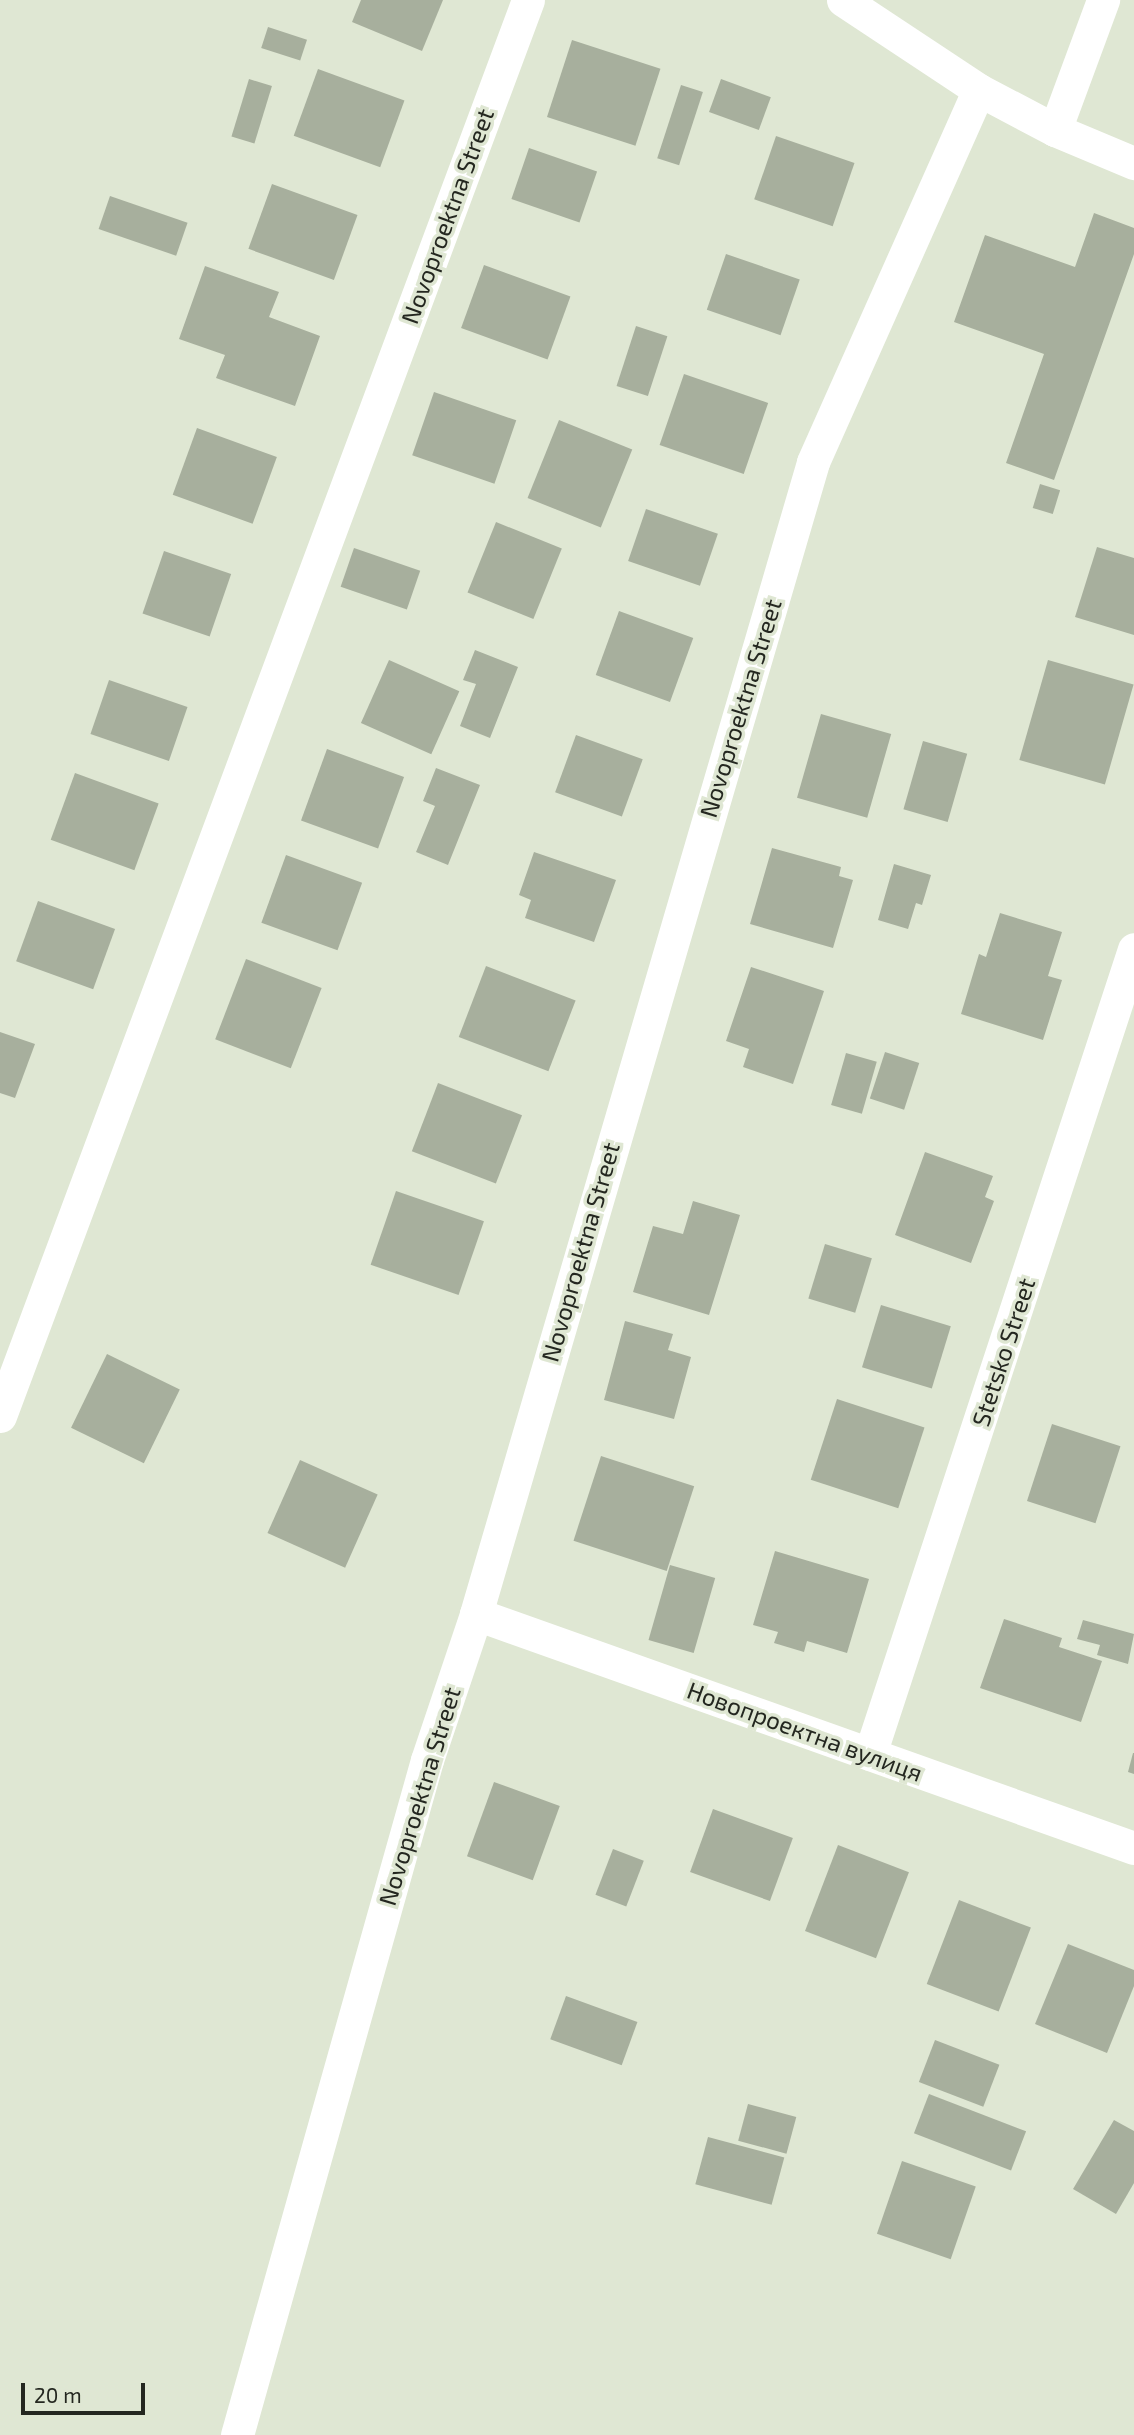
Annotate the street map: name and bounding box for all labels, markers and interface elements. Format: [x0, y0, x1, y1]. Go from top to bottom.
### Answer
street label: Novoproektna Street [395, 104, 499, 328]
street label: Novoproektna Street [693, 595, 787, 821]
street label: Novoproektna Street [535, 1139, 625, 1365]
street label: Stetsko Street [965, 1274, 1041, 1430]
street label: Новопроектна вулиця [683, 1675, 927, 1787]
street label: Novoproektna Street [372, 1683, 466, 1909]
scale bar [24, 2368, 149, 2412]
text: 20 m [34, 2382, 82, 2407]

